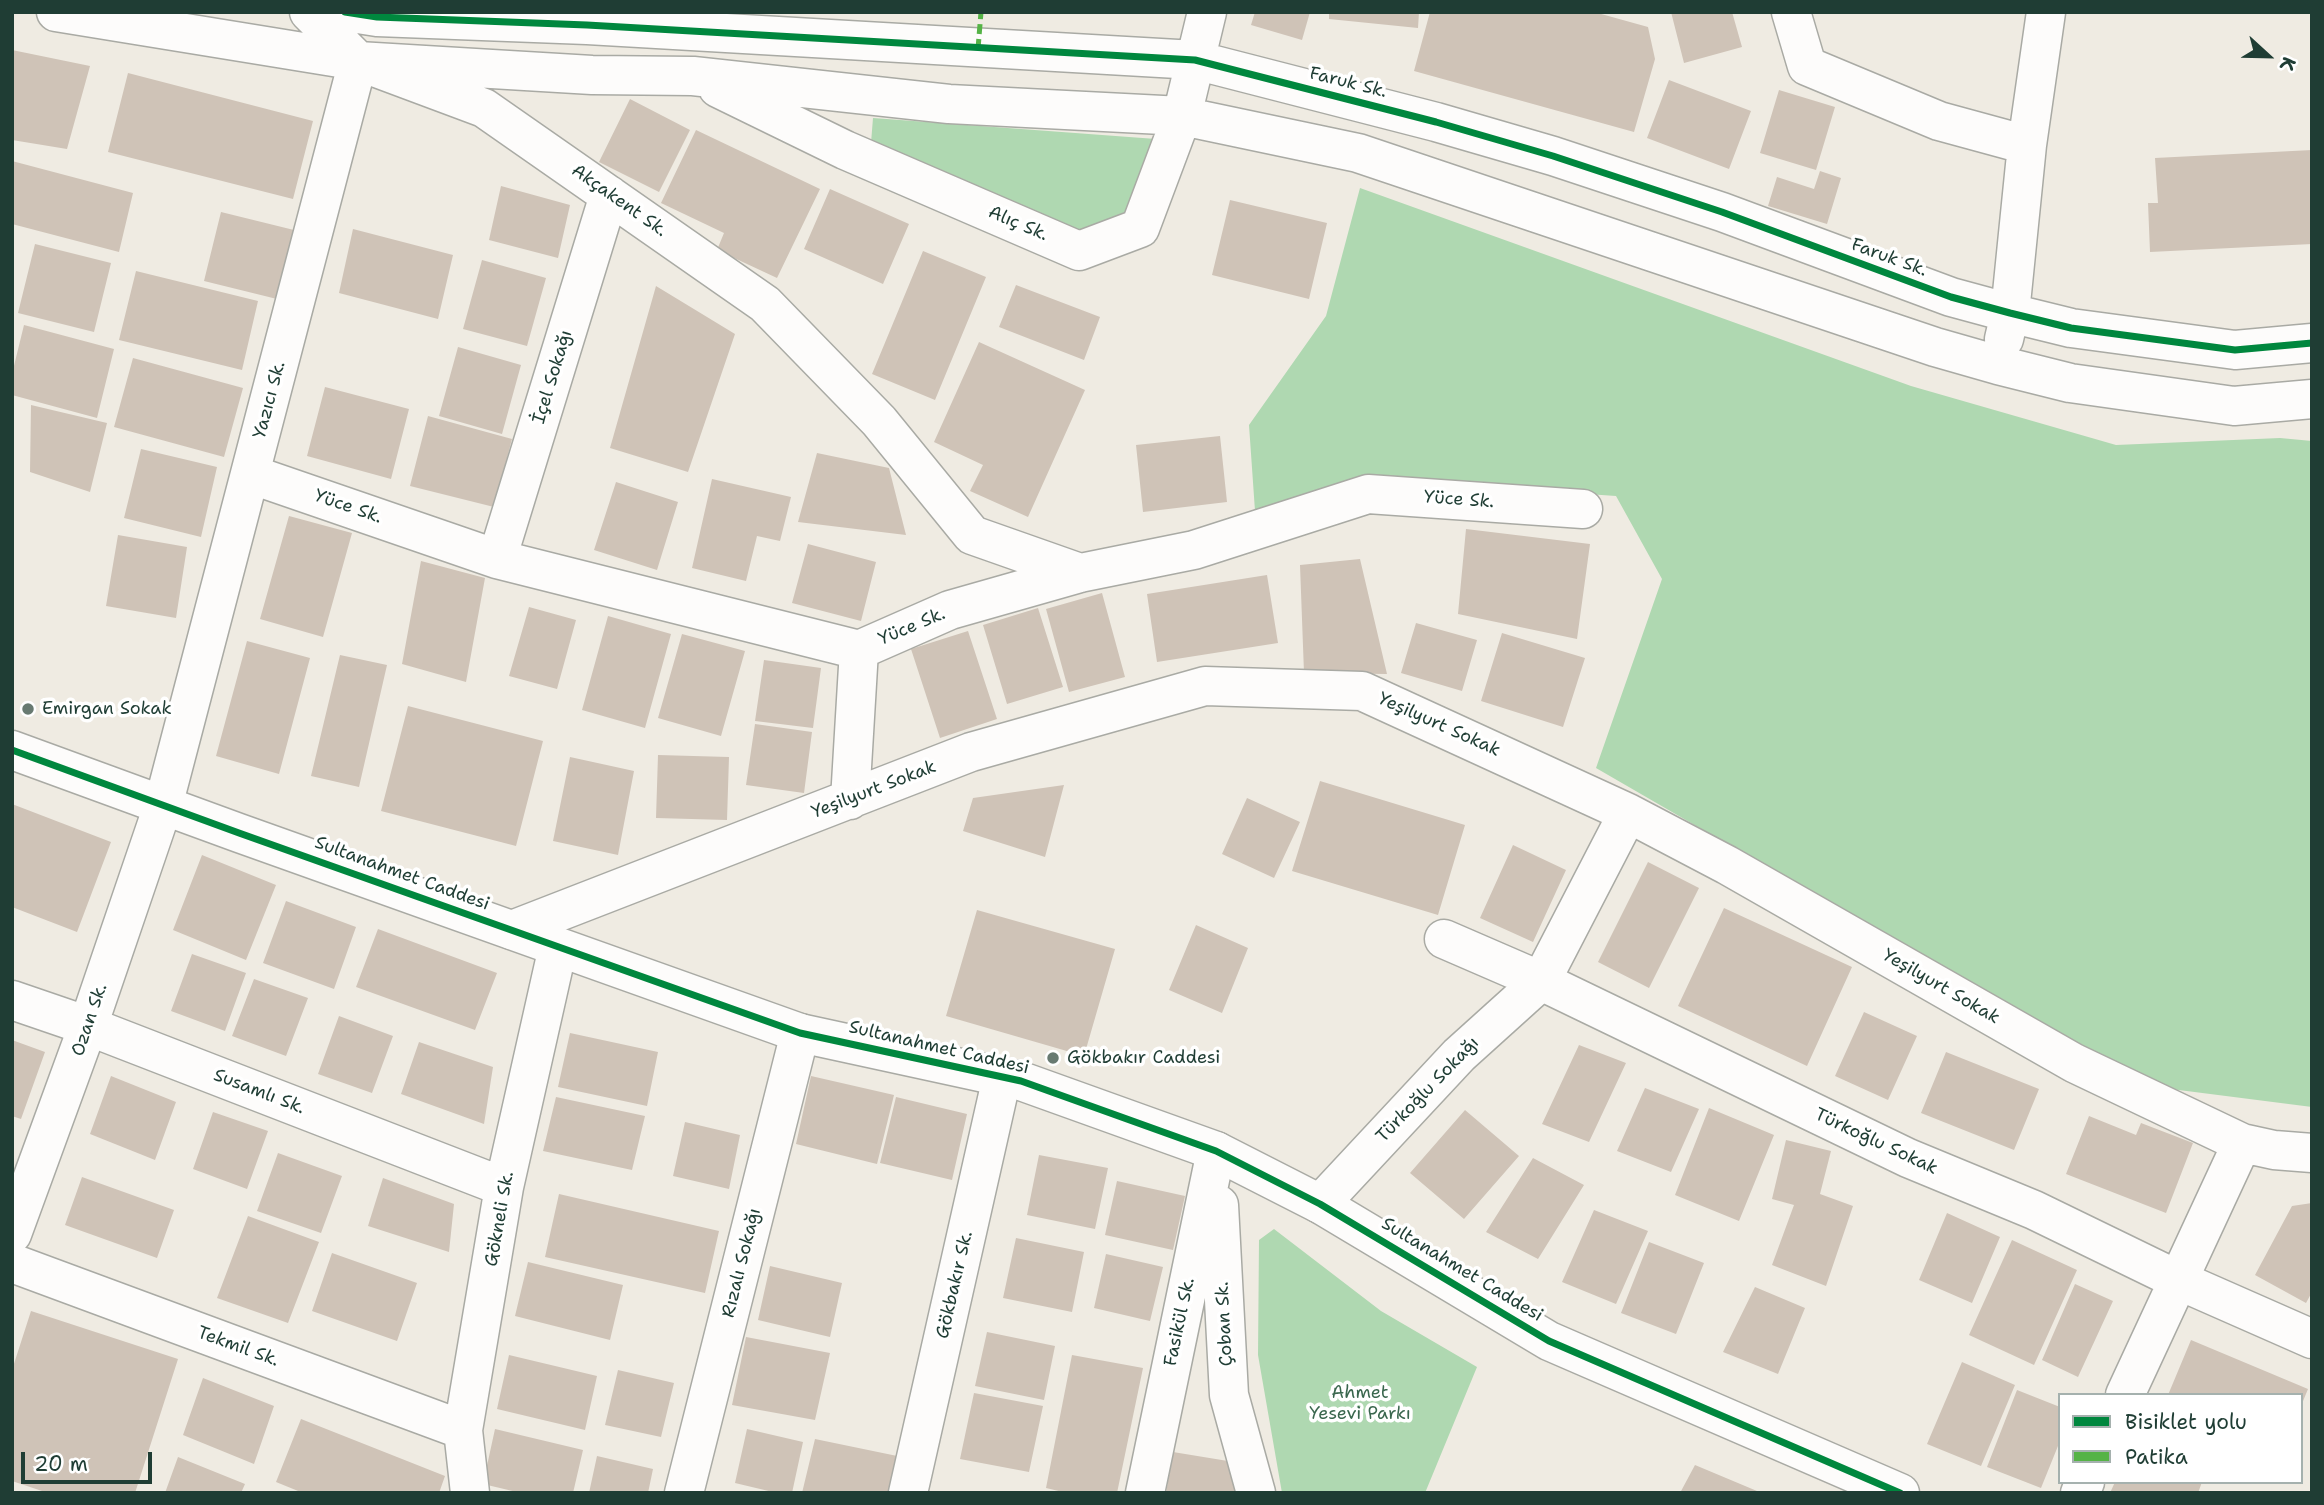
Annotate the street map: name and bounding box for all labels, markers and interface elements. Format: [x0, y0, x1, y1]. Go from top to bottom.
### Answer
north arrow [2233, 21, 2303, 91]
text: K [2274, 53, 2302, 75]
street label: Faruk Sk. [1307, 63, 1389, 103]
street label: Akçakent Sk. [567, 160, 671, 242]
street label: Alıç Sk. [985, 202, 1051, 246]
street label: Faruk Sk. [1848, 234, 1930, 282]
street label: İçel Sokağı [529, 328, 577, 426]
street label: Yazıcı Sk. [249, 359, 291, 441]
street label: Yüce Sk. [311, 485, 385, 529]
street label: Yüce Sk. [1423, 487, 1495, 513]
street label: Yüce Sk. [875, 603, 949, 651]
street label: Yeşilyurt Sokak [1374, 688, 1504, 762]
place label: Emirgan Sokak [42, 698, 172, 720]
marker: Emirgan Sokak [20, 701, 36, 717]
street label: Yeşilyurt Sokak [809, 756, 939, 824]
street label: Sultanahmet Caddesi [312, 832, 492, 916]
street label: Yeşilyurt Sokak [1879, 945, 2003, 1029]
street label: Ozan Sk. [67, 981, 113, 1059]
street label: Sultanahmet Caddesi [847, 1017, 1031, 1079]
street label: Türkoğlu Sokağı [1372, 1033, 1484, 1147]
place label: Gökbakır Caddesi [1067, 1047, 1220, 1069]
marker: Gökbakır Caddesi [1045, 1050, 1061, 1066]
street label: Susamlı Sk. [210, 1065, 308, 1119]
street label: Türkoğlu Sokak [1811, 1104, 1941, 1180]
street label: Gökneli Sk. [481, 1170, 519, 1268]
street label: Rızalı Sokağı [718, 1206, 766, 1320]
street label: Sultanahmet Caddesi [1377, 1213, 1547, 1327]
street label: Gökbakır Sk. [932, 1229, 978, 1341]
street label: Fasikül Sk. [1160, 1276, 1200, 1368]
street label: Çoban Sk. [1212, 1281, 1238, 1367]
street label: Tekmil Sk. [194, 1322, 282, 1372]
park label: Ahmet Yesevi Parkı [1309, 1382, 1411, 1424]
legend [2058, 1393, 2303, 1484]
text: Bisiklet yolu [2125, 1408, 2247, 1436]
scale bar [24, 1438, 156, 1482]
text: Patika [2125, 1443, 2188, 1471]
text: 20 m [34, 1450, 88, 1478]

